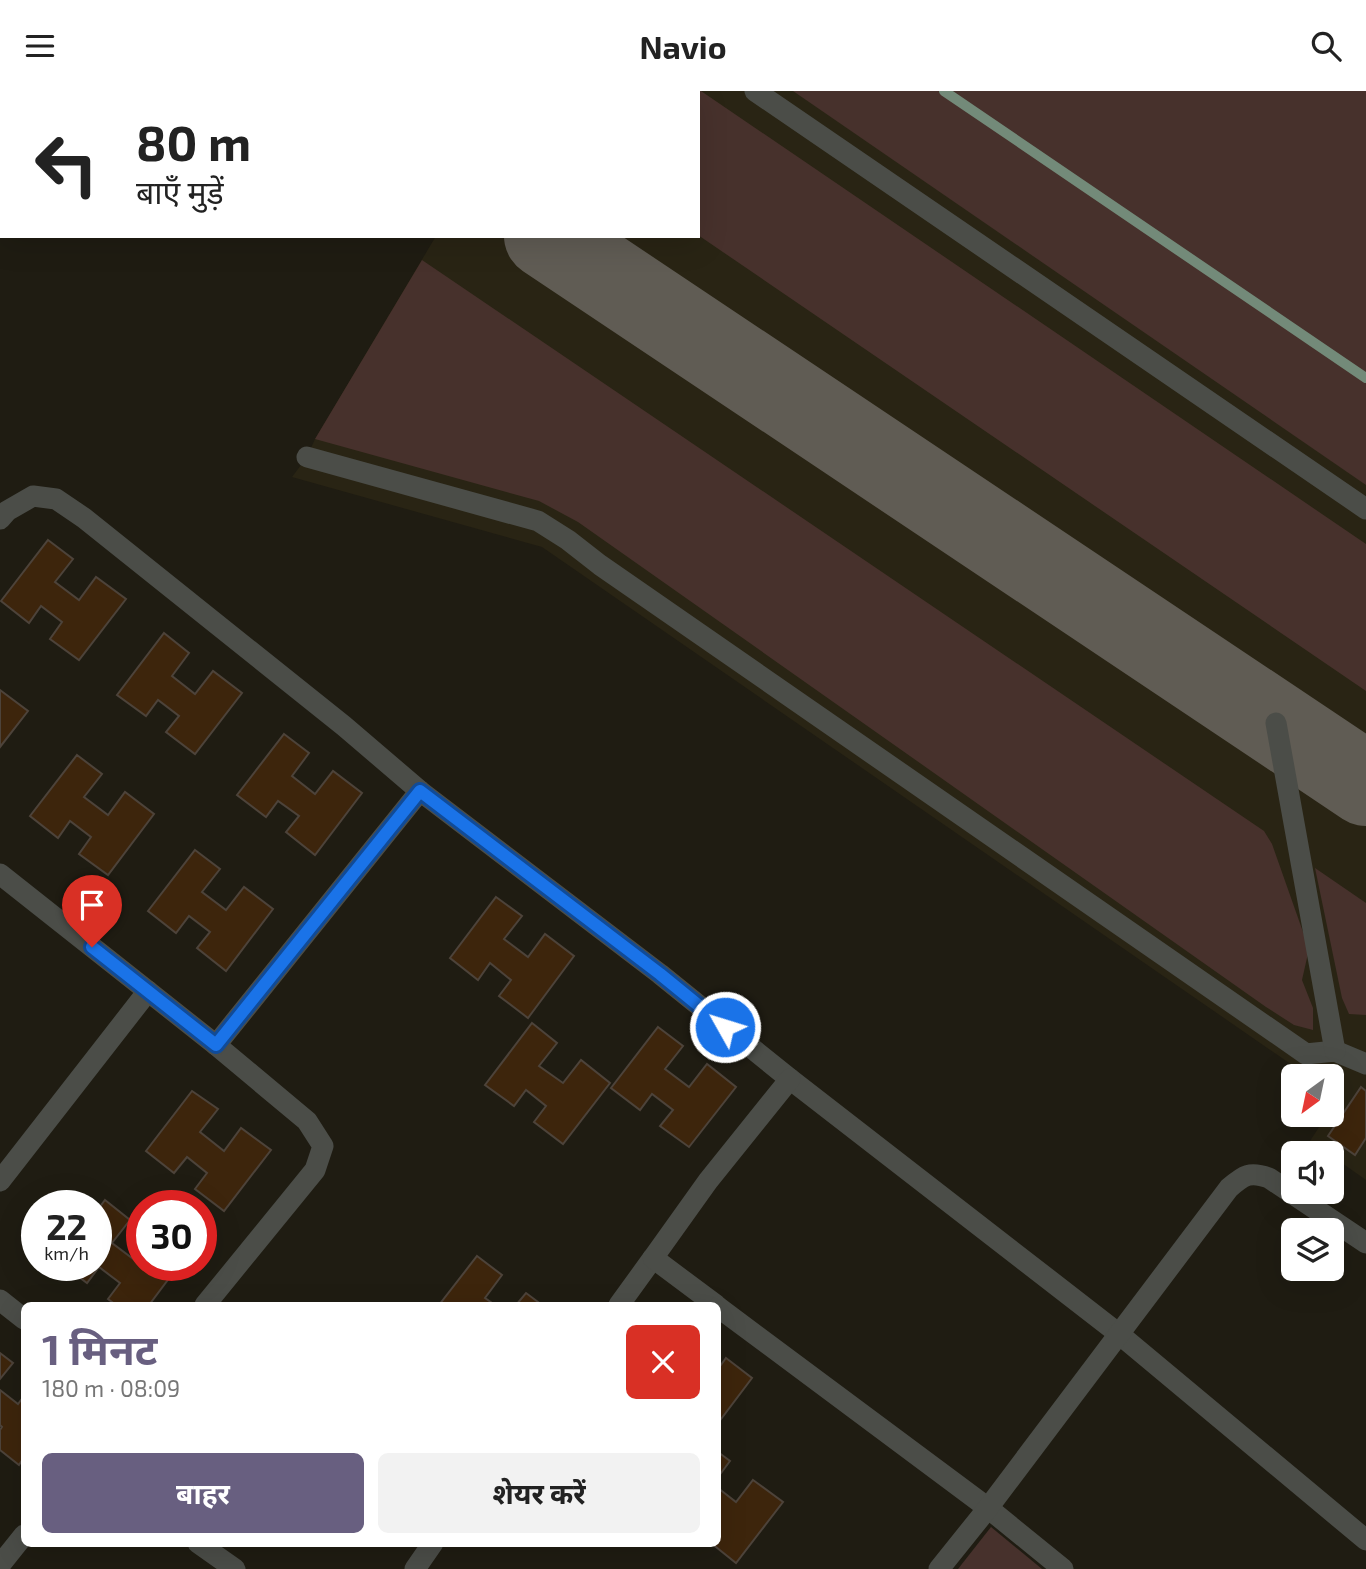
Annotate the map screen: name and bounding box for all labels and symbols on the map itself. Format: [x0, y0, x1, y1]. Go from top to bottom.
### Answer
pin [62, 875, 122, 947]
position arrow [688, 990, 762, 1064]
north arrow [1281, 1064, 1344, 1127]
speed limit sign: 30 [126, 1190, 217, 1281]

